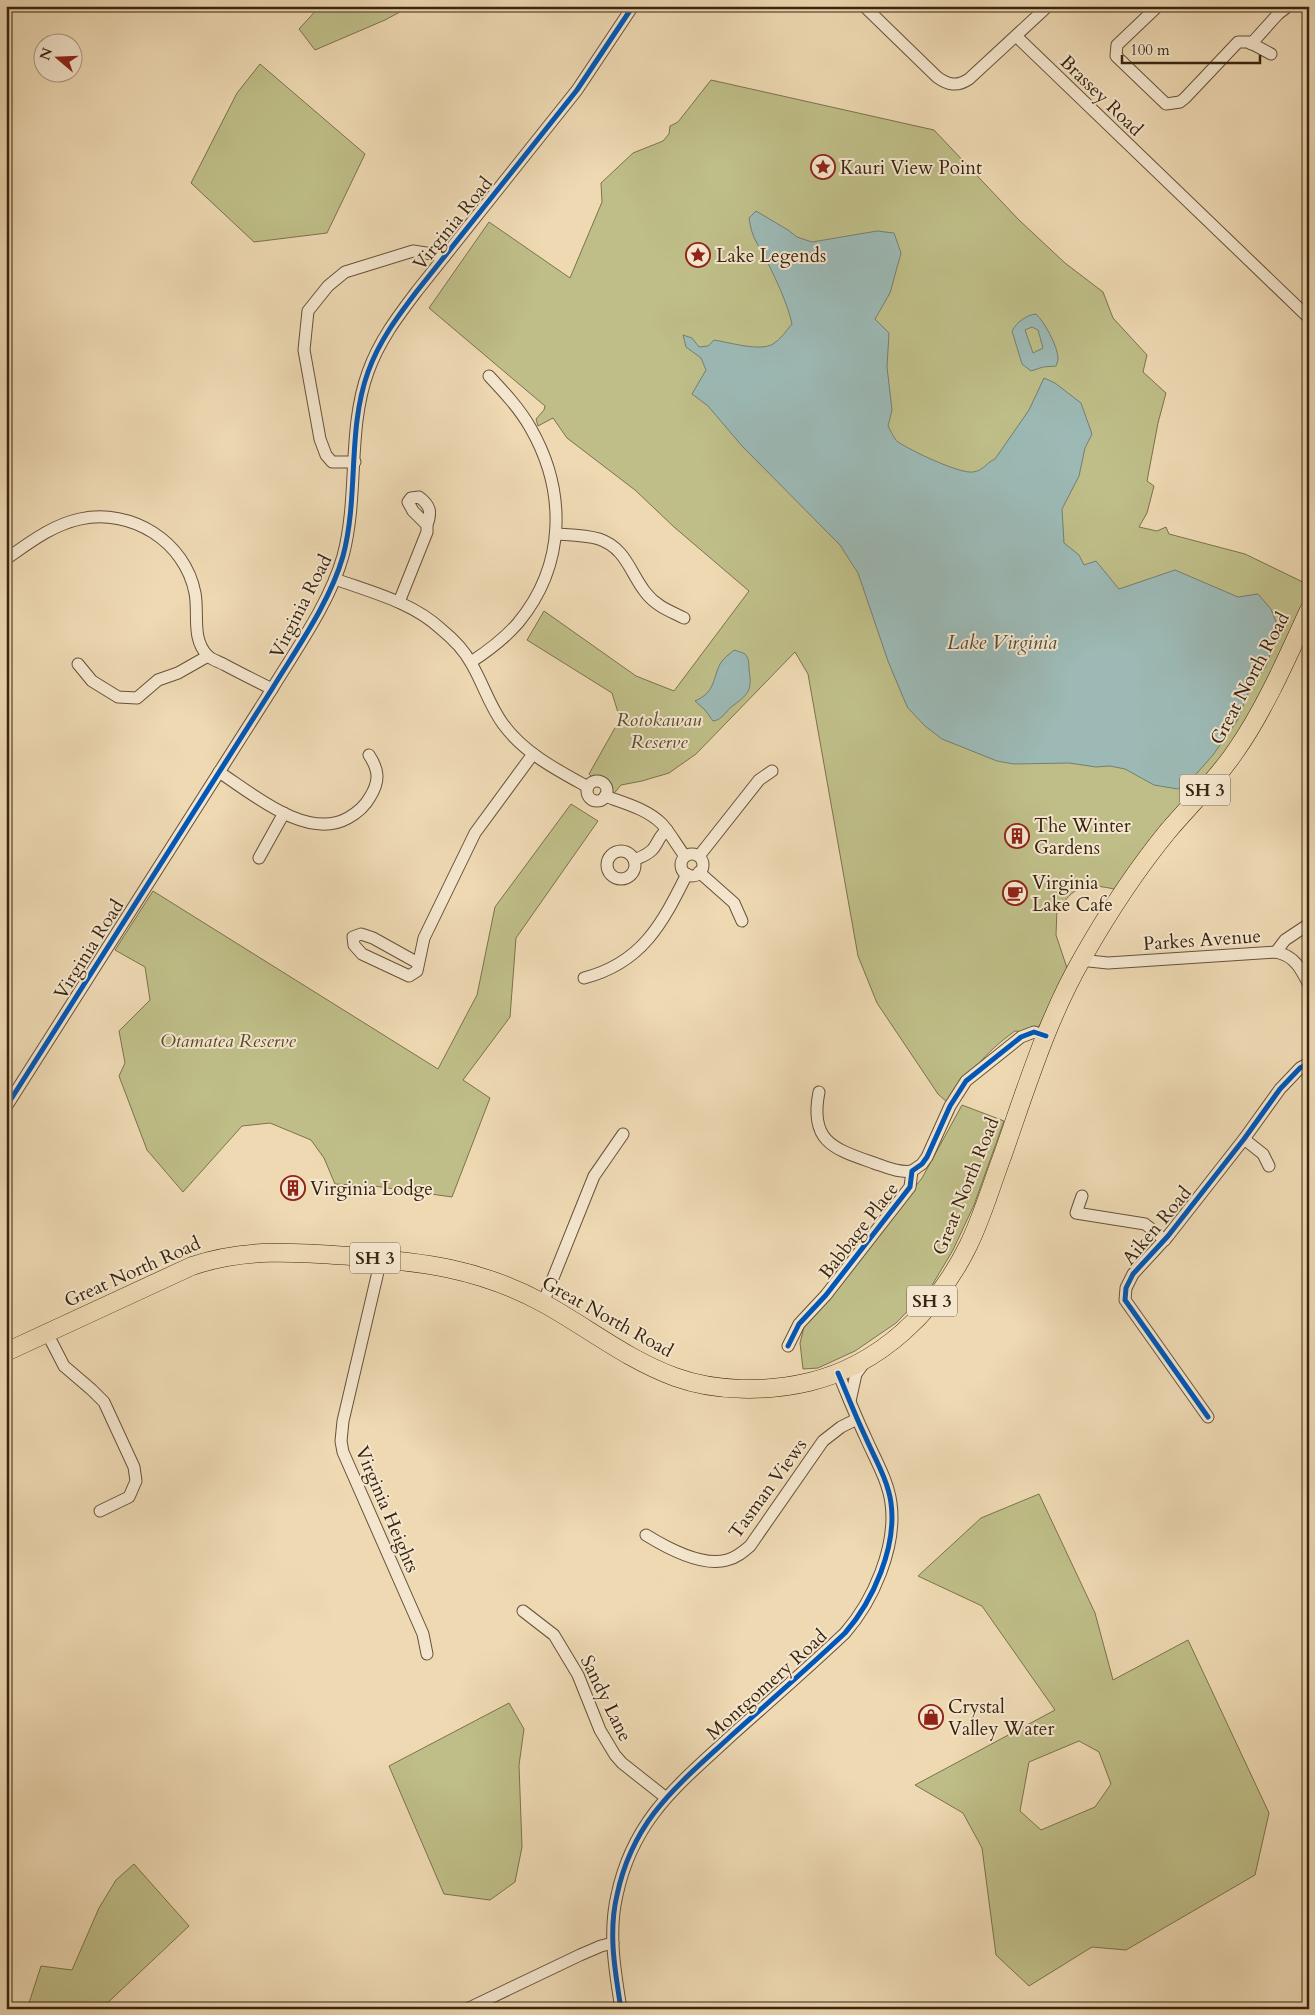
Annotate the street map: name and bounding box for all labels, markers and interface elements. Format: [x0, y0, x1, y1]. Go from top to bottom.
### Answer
north arrow [32, 32, 82, 82]
scale bar [1122, 32, 1260, 64]
text: 100 m [1130, 40, 1170, 60]
text: N [35, 45, 57, 63]
street label: Brassey Road [1054, 49, 1149, 142]
place icon: Kauri View Point [810, 154, 836, 180]
place label: Kauri View Point [840, 155, 982, 181]
street label: Virginia Road [407, 171, 499, 276]
place icon: Lake Legends [685, 242, 711, 268]
place label: Lake Legends [716, 243, 826, 269]
street label: Virginia Road [264, 550, 338, 663]
street label: Great North Road [1204, 608, 1296, 749]
water label: Lake Virginia [947, 629, 1057, 656]
park label: Rotokawau Reserve [616, 707, 702, 755]
road number: SH 3 [1180, 774, 1230, 806]
place label: The Winter Gardens [1034, 813, 1131, 861]
building icon: The Winter Gardens [1004, 823, 1030, 849]
place label: Virginia Lake Cafe [1032, 870, 1113, 918]
cafe icon: Virginia Lake Cafe [1002, 880, 1028, 906]
street label: Virginia Road [48, 895, 130, 1005]
street label: Parkes Avenue [1142, 923, 1262, 957]
park label: Otamatea Reserve [160, 1028, 296, 1054]
street label: Great North Road [926, 1114, 1005, 1259]
building icon: Virginia Lodge [280, 1175, 306, 1201]
place label: Virginia Lodge [310, 1176, 433, 1202]
street label: Babbage Place [813, 1177, 905, 1284]
street label: Aiken Road [1116, 1181, 1197, 1271]
street label: Great North Road [60, 1230, 205, 1314]
road number: SH 3 [350, 1242, 400, 1274]
street label: Great North Road [537, 1270, 678, 1364]
road number: SH 3 [907, 1285, 957, 1316]
street label: Tasman Views [723, 1433, 813, 1544]
street label: Virginia Heights [349, 1442, 425, 1577]
street label: Montgomery Road [701, 1623, 833, 1746]
street label: Sandy Lane [574, 1651, 638, 1746]
place label: Crystal Valley Water [948, 1694, 1054, 1742]
shop icon: Crystal Valley Water [918, 1704, 944, 1730]

